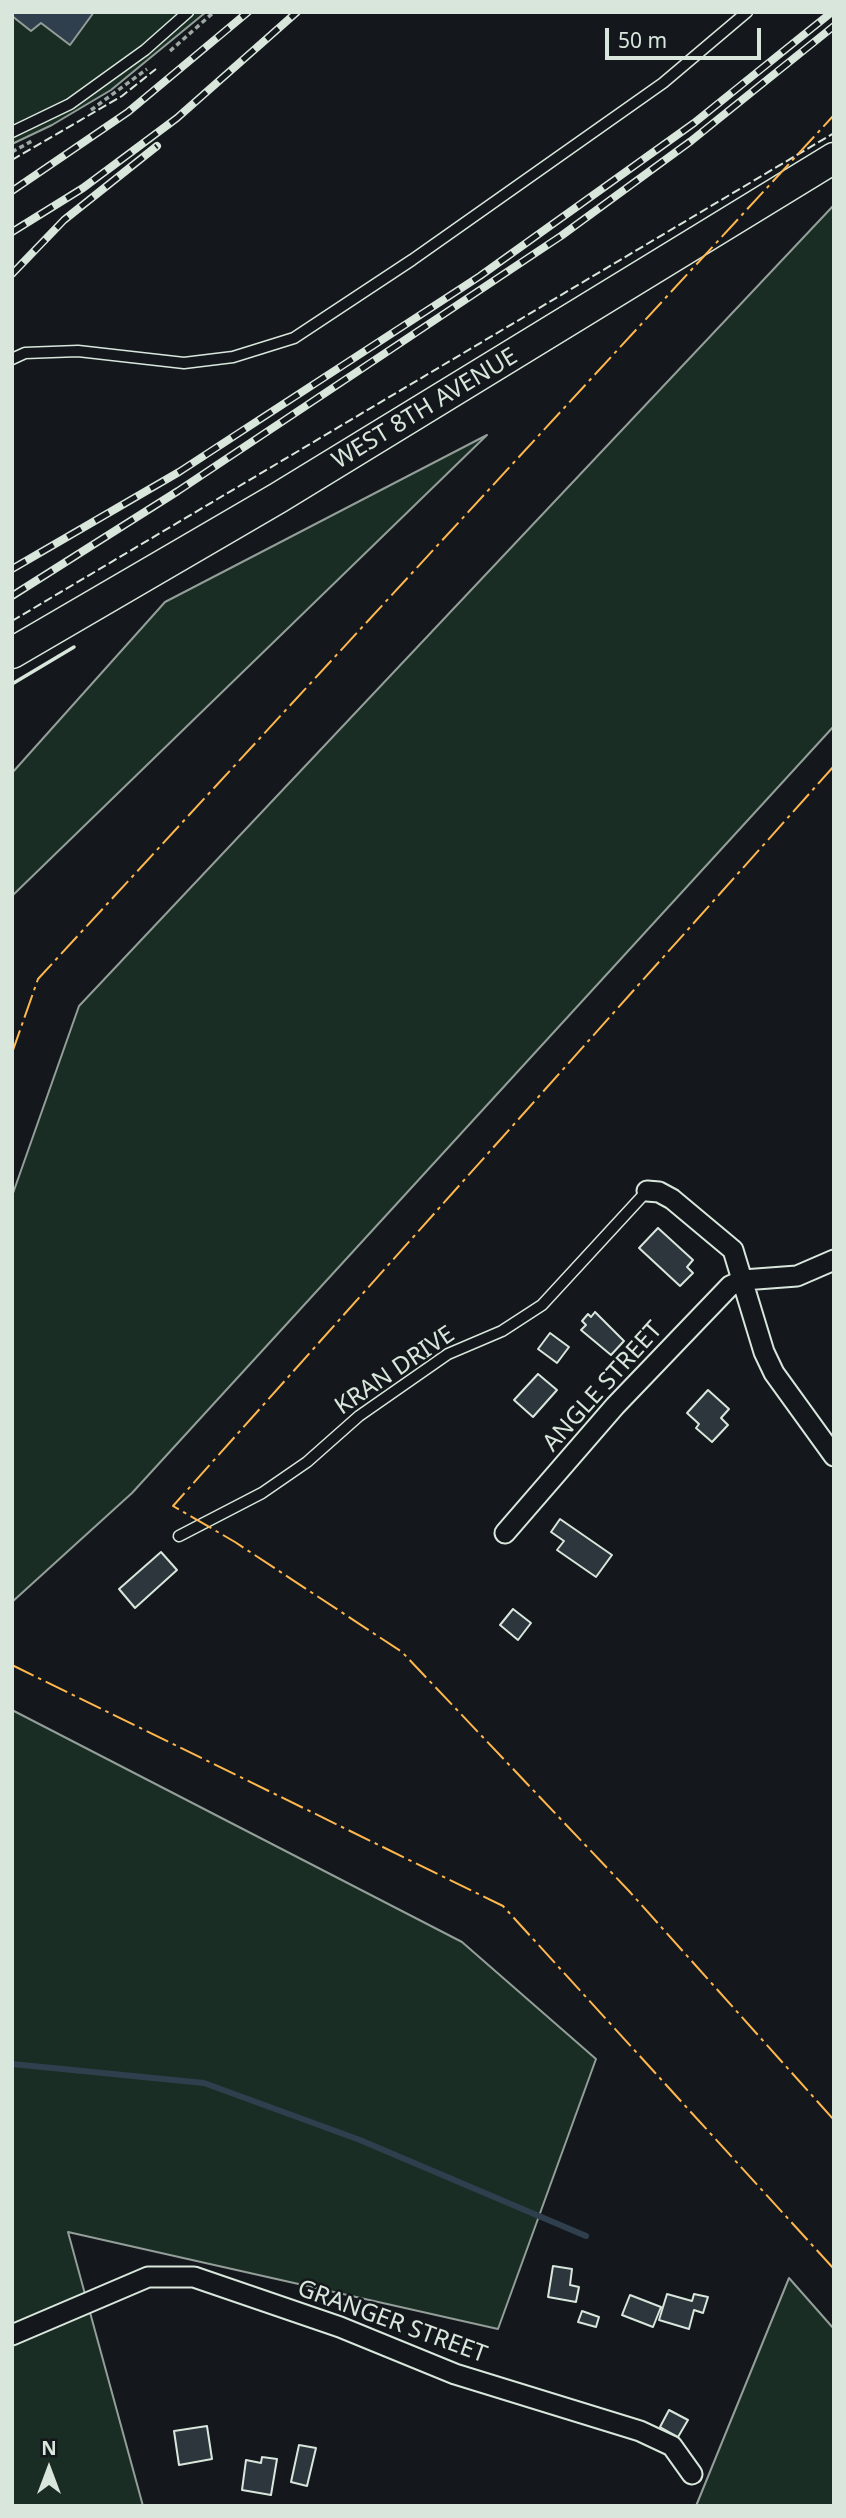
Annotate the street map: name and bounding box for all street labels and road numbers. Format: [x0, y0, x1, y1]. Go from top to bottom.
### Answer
street label: WEST 8TH AVENUE [327, 342, 523, 476]
street label: ANGLE STREET [537, 1316, 669, 1458]
street label: KRAN DRIVE [330, 1320, 460, 1422]
street label: GRANGER STREET [293, 2274, 491, 2370]

